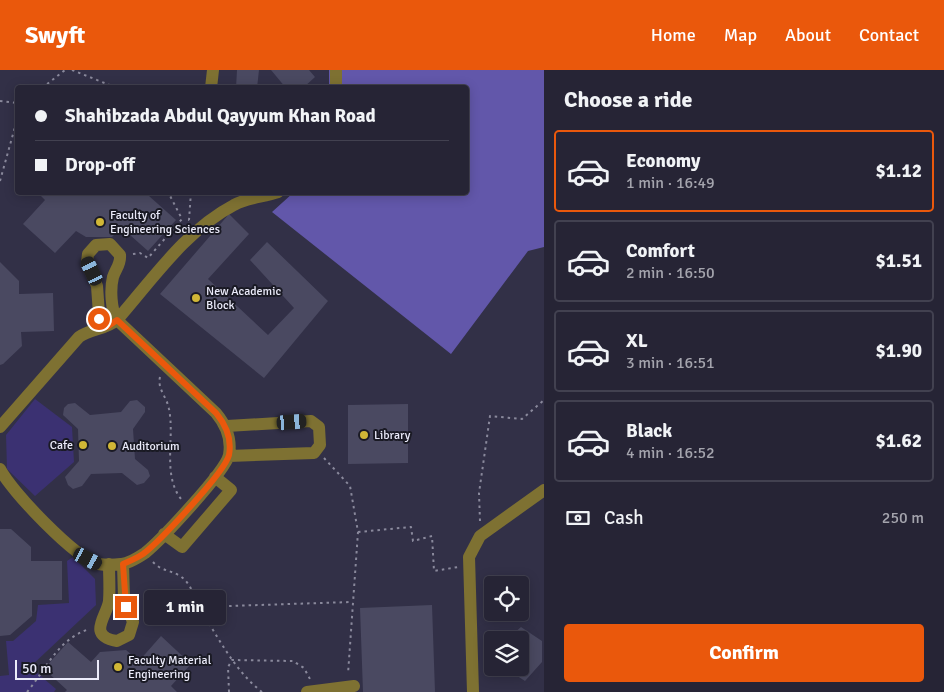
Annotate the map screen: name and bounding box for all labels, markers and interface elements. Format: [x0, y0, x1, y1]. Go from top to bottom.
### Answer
text: Swyft [25, 20, 85, 50]
text: Home [651, 24, 696, 46]
text: Map [724, 24, 757, 46]
text: About [785, 24, 831, 46]
text: Contact [859, 24, 919, 46]
text: Choose a ride [564, 86, 692, 113]
text: Shahibzada Abdul Qayyum Khan Road [65, 104, 376, 128]
icon: car [566, 149, 611, 194]
text: Economy [626, 149, 700, 173]
text: Drop-off [65, 153, 135, 177]
text: $1.12 [876, 159, 922, 183]
text: 1 min · 16:49 [626, 173, 715, 193]
place label: Faculty of Engineering Sciences [110, 208, 220, 237]
marker: Faculty of Engineering Sciences [94, 216, 106, 228]
icon: car [566, 239, 611, 284]
text: Comfort [626, 239, 695, 263]
text: $1.51 [876, 249, 922, 273]
car [78, 254, 105, 288]
text: 2 min · 16:50 [626, 263, 715, 283]
place label: New Academic Block [206, 284, 281, 313]
marker: New Academic Block [190, 292, 202, 304]
route start [88, 308, 110, 330]
icon: car [566, 329, 611, 374]
text: XL [626, 329, 648, 353]
text: $1.90 [876, 339, 922, 363]
text: 3 min · 16:51 [626, 353, 715, 373]
car [276, 413, 307, 431]
icon: car [566, 419, 611, 464]
text: Black [626, 419, 672, 443]
place label: Library [374, 428, 411, 443]
marker: Library [358, 429, 370, 441]
text: $1.62 [876, 429, 922, 453]
place label: Cafe [50, 438, 73, 453]
marker: Cafe [77, 439, 89, 451]
place label: Auditorium [122, 439, 180, 454]
marker: Auditorium [106, 440, 118, 452]
text: 4 min · 16:52 [626, 443, 715, 463]
icon: cash [564, 504, 592, 532]
text: Cash [604, 506, 644, 530]
text: 250 m [882, 508, 924, 528]
car [71, 545, 104, 573]
map controls [484, 576, 529, 676]
button: locate [484, 576, 529, 621]
callout: 1 min [144, 590, 226, 624]
route end [115, 596, 137, 618]
text: 1 min [166, 597, 204, 617]
button: Confirm [564, 624, 924, 682]
button: layers [484, 631, 529, 676]
place label: Faculty Material Engineering [128, 653, 212, 682]
scale bar [15, 657, 99, 680]
text: 50 m [22, 660, 51, 677]
marker: Faculty Material Engineering [112, 661, 124, 673]

